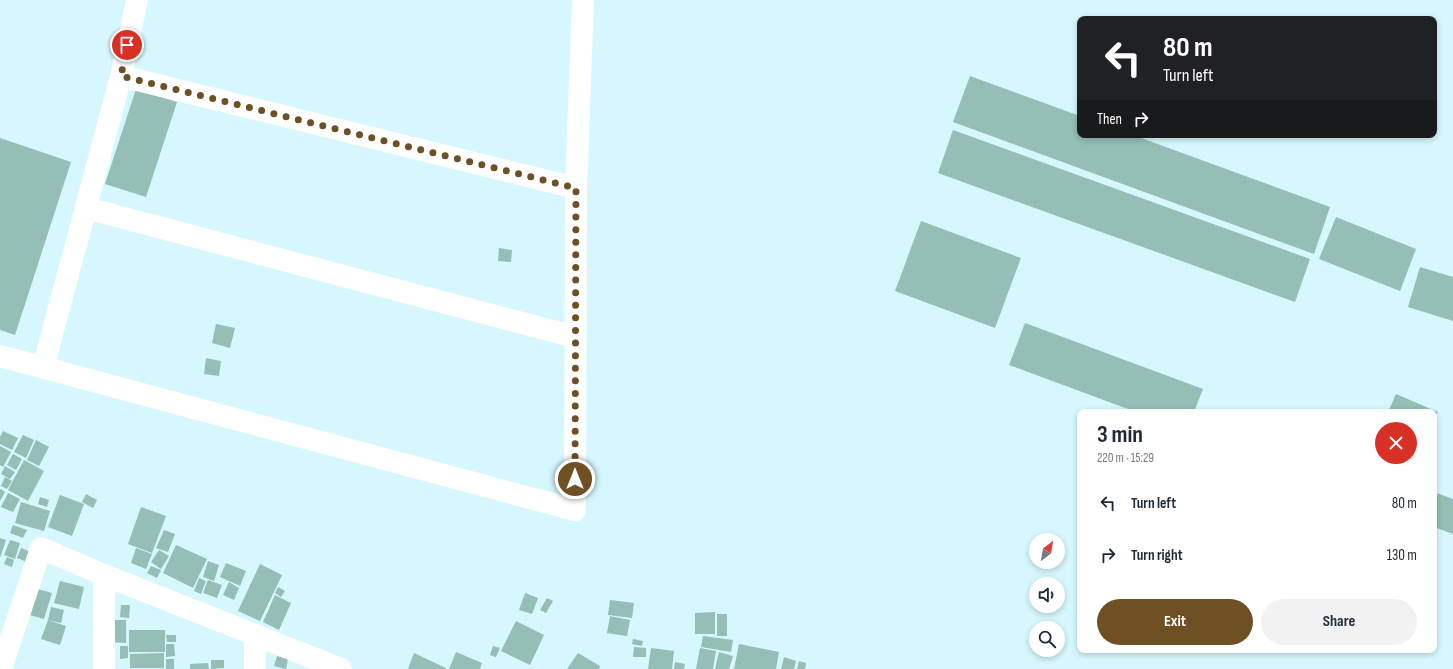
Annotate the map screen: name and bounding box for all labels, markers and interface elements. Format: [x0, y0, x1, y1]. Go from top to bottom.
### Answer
pin [110, 28, 144, 62]
text: 80 m [1163, 31, 1212, 64]
icon: left [1097, 32, 1149, 84]
icon: arrive [116, 34, 138, 56]
text: Turn left [1163, 65, 1214, 86]
icon: right [1130, 108, 1152, 130]
text: Then [1097, 110, 1122, 129]
text: 3 min [1097, 420, 1143, 449]
button: close [1375, 422, 1417, 464]
text: 220 m · 15:29 [1097, 450, 1154, 466]
position arrow [554, 458, 596, 500]
icon: left [1097, 492, 1119, 514]
text: Turn left [1131, 494, 1176, 513]
text: 80 m [1392, 494, 1417, 513]
north arrow [1029, 533, 1065, 569]
map controls [1029, 533, 1065, 657]
icon: right [1097, 544, 1119, 566]
text: Turn right [1131, 546, 1183, 565]
text: 130 m [1387, 546, 1417, 565]
button: sound [1029, 577, 1065, 613]
button: Exit [1097, 599, 1253, 645]
button: Share [1261, 599, 1417, 645]
button: search [1029, 621, 1065, 657]

